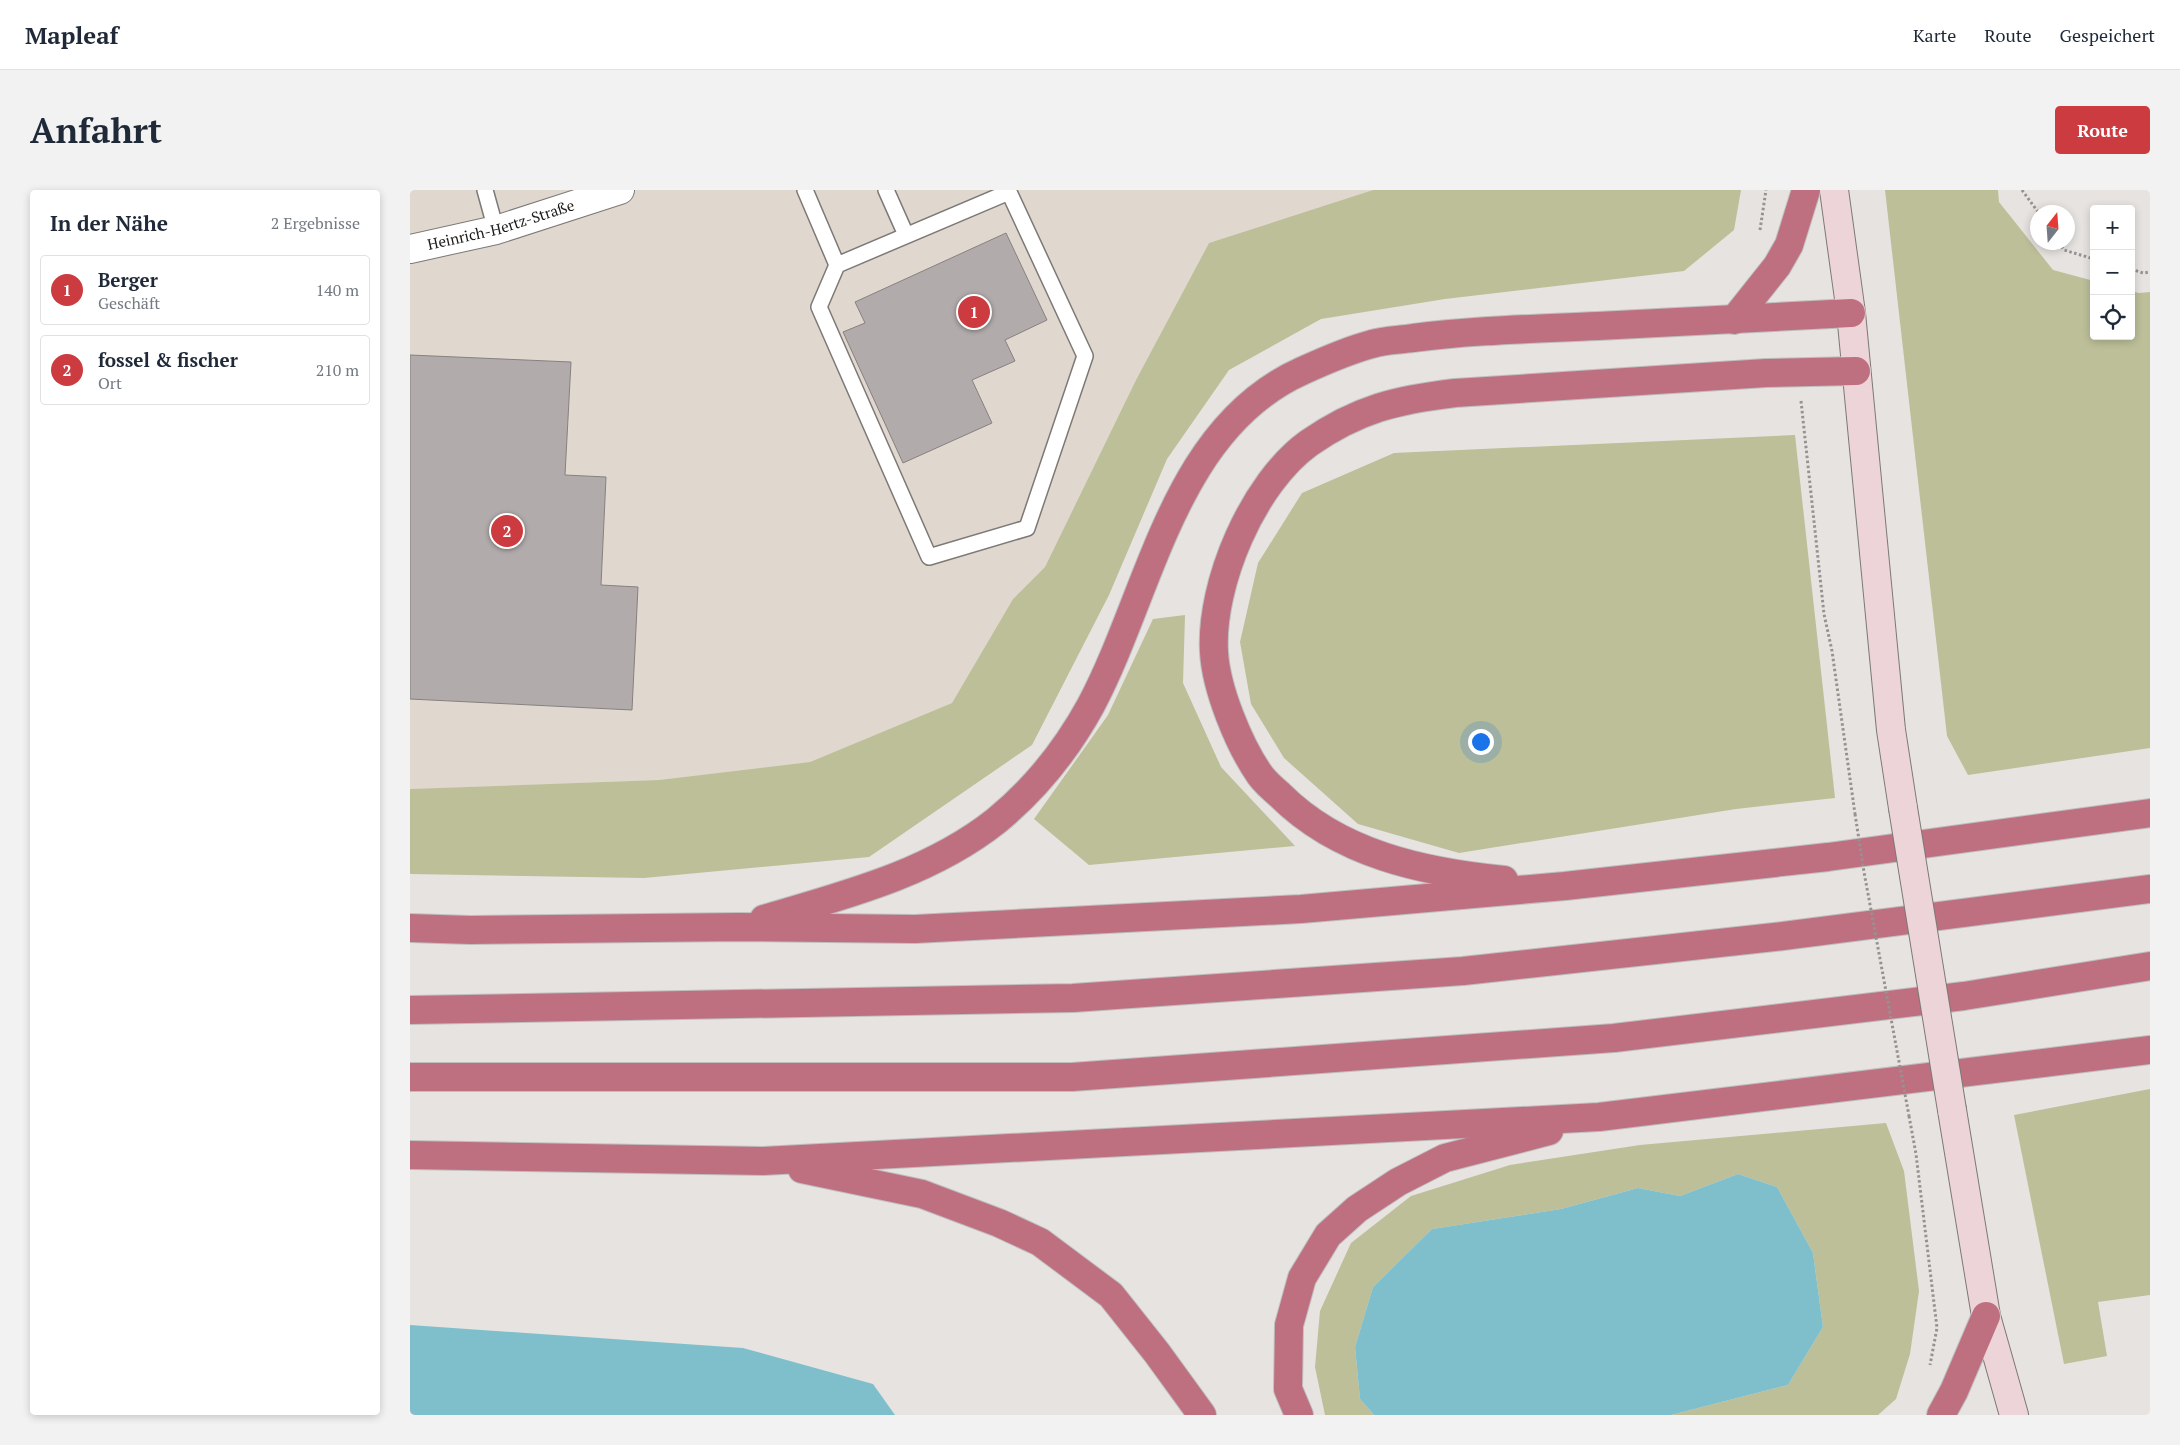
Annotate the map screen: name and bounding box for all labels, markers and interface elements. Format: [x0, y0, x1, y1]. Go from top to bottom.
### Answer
text: Mapleaf [25, 19, 118, 51]
text: Karte [1913, 23, 1956, 47]
text: Route [1984, 23, 2032, 47]
text: Gespeichert [2060, 23, 2155, 47]
button: Route [2055, 106, 2150, 154]
text: Anfahrt [30, 107, 162, 153]
street label: Heinrich-Hertz-Straße [425, 194, 577, 254]
north arrow [2030, 205, 2075, 250]
map controls [2090, 205, 2135, 340]
button: + [2090, 205, 2135, 250]
text: In der Nähe [50, 209, 168, 237]
text: 2 Ergebnisse [271, 212, 360, 234]
button: − [2090, 250, 2135, 295]
text: Berger [98, 267, 158, 292]
text: 1 [62, 279, 72, 301]
text: 140 m [316, 279, 359, 301]
text: Geschäft [98, 292, 160, 314]
pin: 1 [958, 293, 990, 331]
button: locate [2090, 295, 2135, 340]
text: fossel & fischer [98, 347, 238, 372]
text: 2 [62, 359, 72, 381]
text: 210 m [316, 359, 359, 381]
text: Ort [98, 372, 122, 394]
pin: 2 [491, 512, 523, 550]
your location [1468, 729, 1494, 755]

